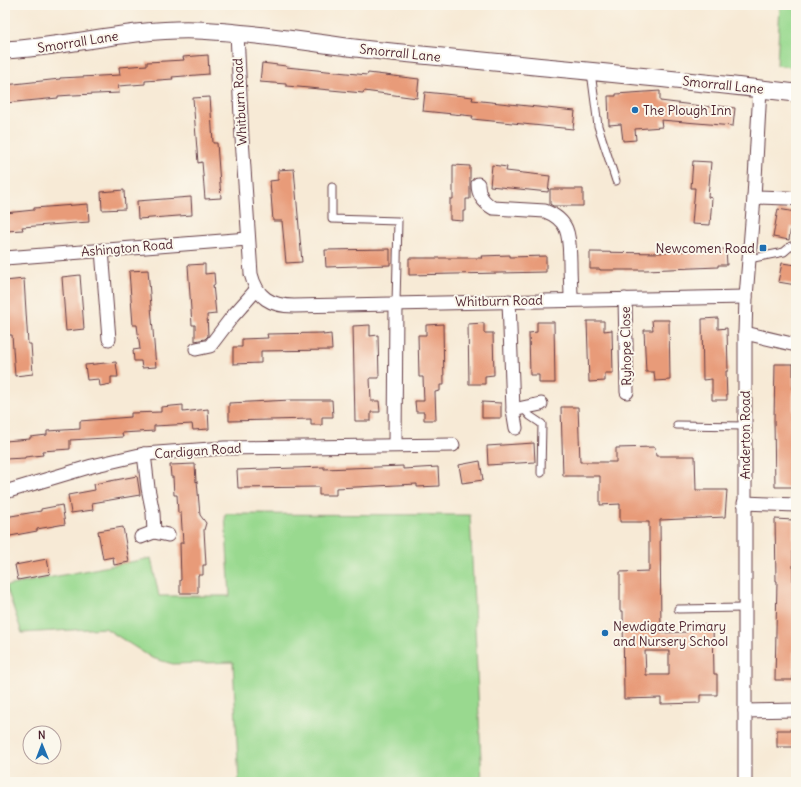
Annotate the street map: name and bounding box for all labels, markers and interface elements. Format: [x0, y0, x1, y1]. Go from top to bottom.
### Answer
street label: Smorrall Lane [36, 27, 120, 57]
street label: Smorrall Lane [358, 40, 442, 66]
street label: Whitburn Road [229, 57, 251, 146]
street label: Smorrall Lane [681, 72, 765, 98]
place label: The Plough Inn [643, 102, 732, 119]
marker: The Plough Inn [630, 105, 640, 115]
street label: Ashington Road [80, 235, 174, 260]
place label: Newcomen Road [656, 240, 755, 257]
marker: Newcomen Road [758, 243, 768, 253]
street label: Whitburn Road [455, 292, 543, 310]
street label: Ryhope Close [617, 306, 635, 386]
street label: Anderton Road [737, 390, 754, 479]
street label: Cardigan Road [154, 439, 243, 463]
place label: Newdigate Primary and Nursery School [613, 618, 728, 650]
marker: Newdigate Primary and Nursery School [600, 628, 610, 638]
north arrow [22, 725, 62, 765]
text: N [38, 728, 46, 742]

